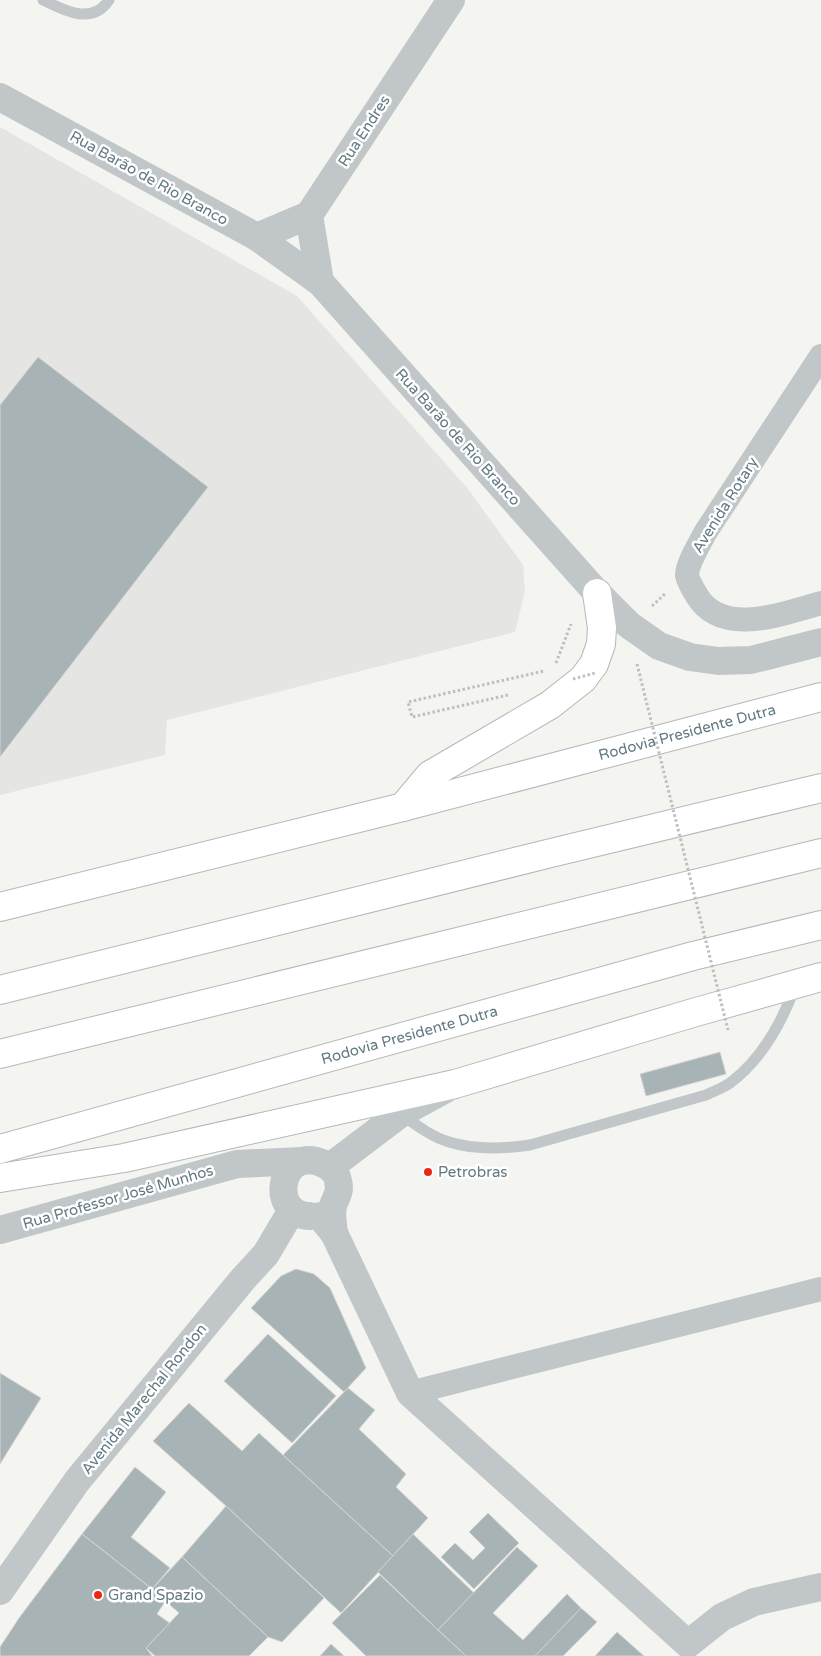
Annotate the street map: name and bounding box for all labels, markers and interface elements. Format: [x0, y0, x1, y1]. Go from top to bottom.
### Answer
street label: Rua Endres [334, 92, 394, 170]
street label: Rua Barão de Rio Branco [67, 127, 231, 229]
street label: Rua Barão de Rio Branco [392, 365, 524, 509]
street label: Avenida Rotary [688, 454, 762, 556]
street label: Rodovia Presidente Dutra [597, 700, 778, 764]
street label: Rodovia Presidente Dutra [319, 1002, 500, 1068]
street label: Rua Professor José Munhos [21, 1161, 215, 1233]
place label: Petrobras [438, 1163, 508, 1181]
marker: Petrobras [422, 1166, 434, 1178]
street label: Avenida Marechal Rondon [78, 1320, 210, 1478]
place label: Grand Spazio [108, 1586, 203, 1604]
marker: Grand Spazio [92, 1589, 104, 1601]

